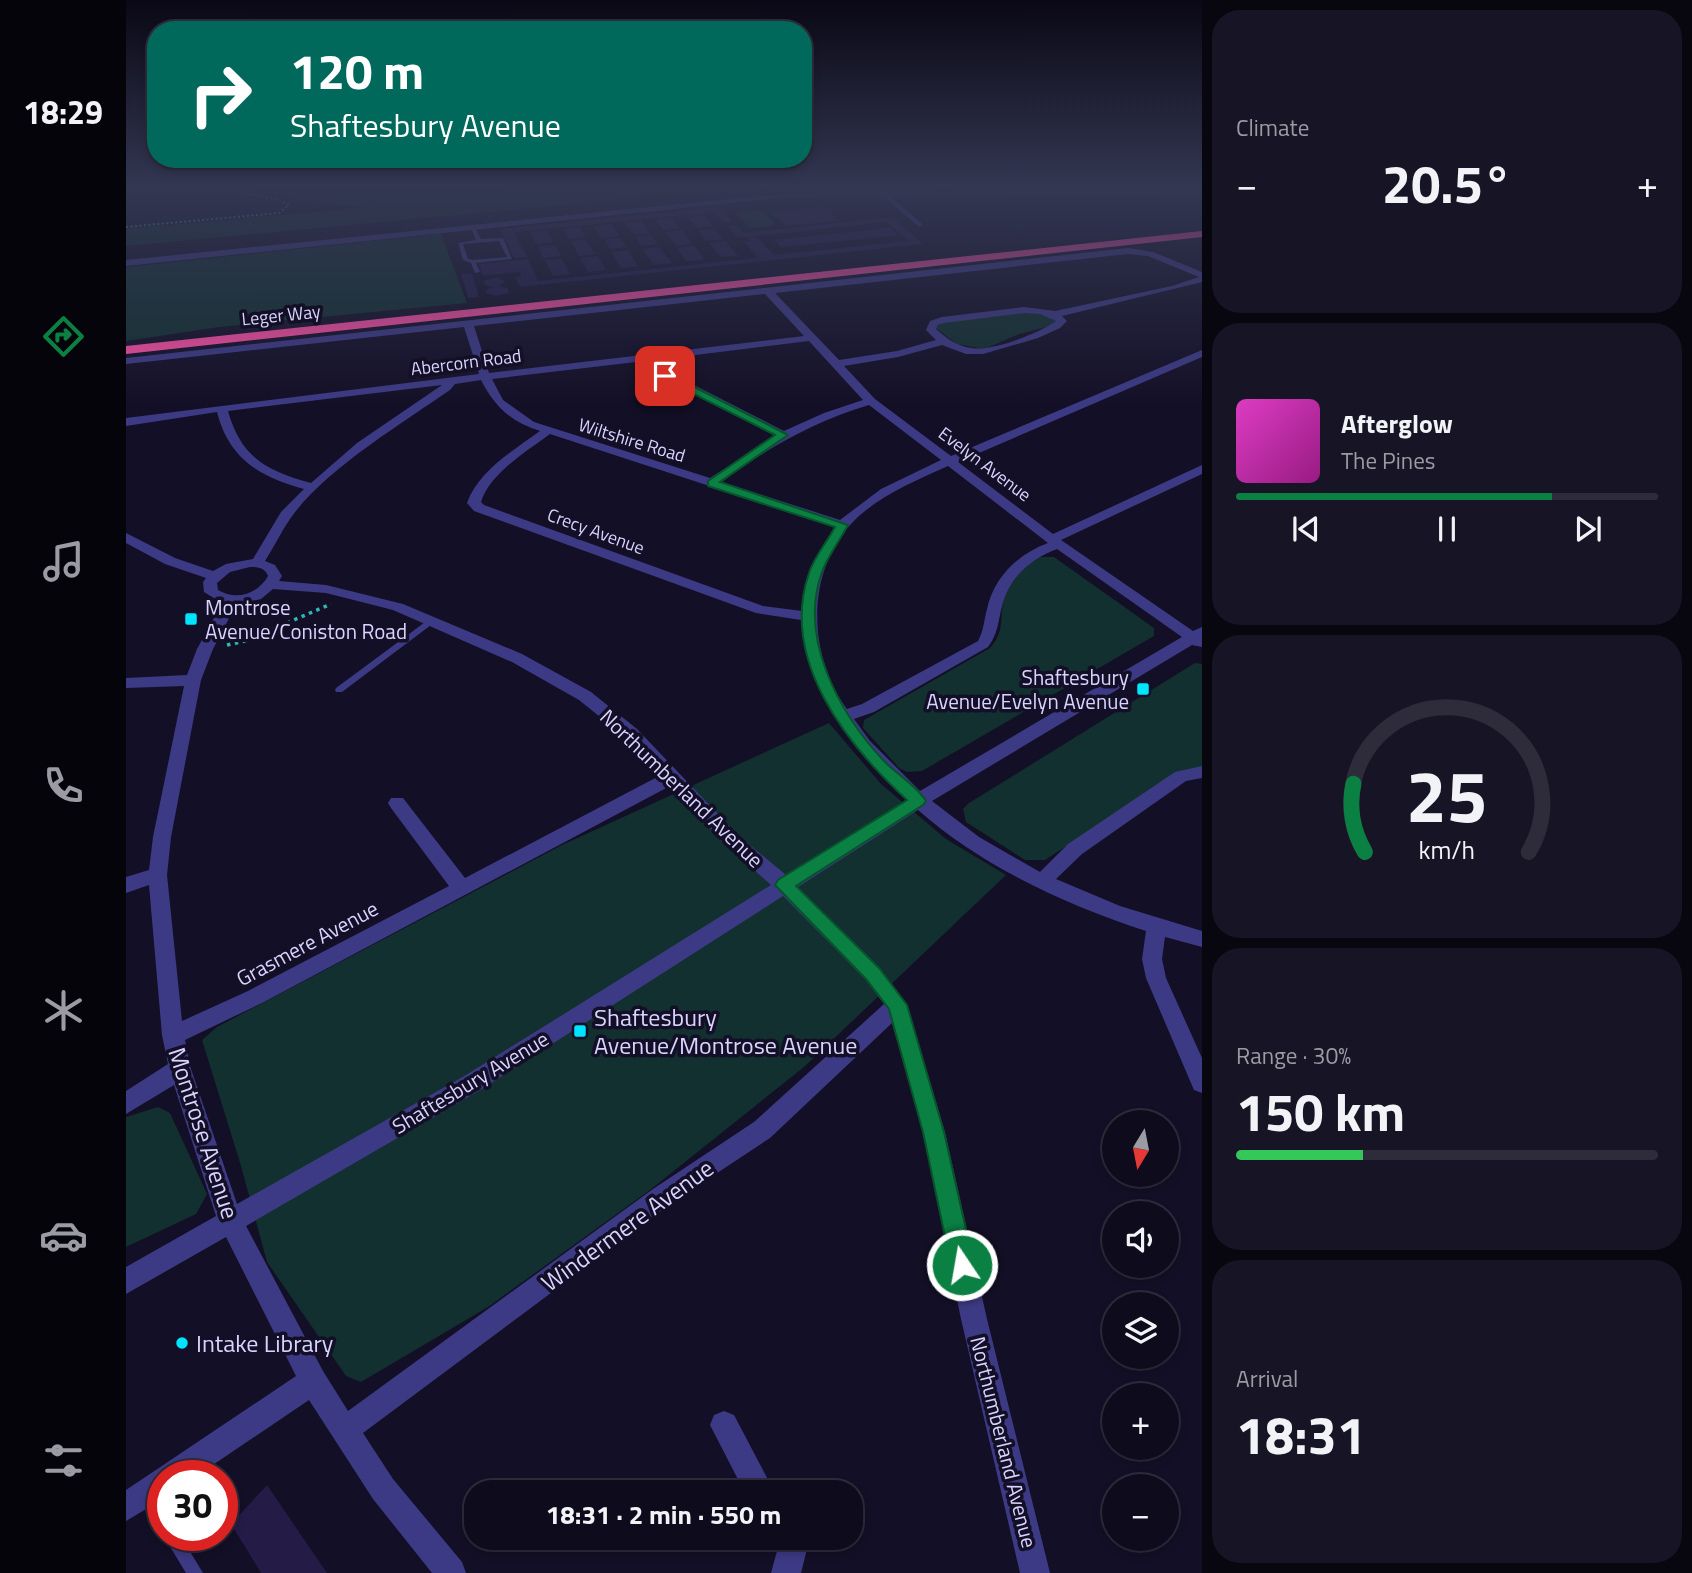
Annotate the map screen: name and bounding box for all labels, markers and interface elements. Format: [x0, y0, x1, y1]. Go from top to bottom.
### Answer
text: 120 m [290, 33, 424, 108]
icon: right [175, 49, 266, 140]
text: 18:29 [23, 88, 103, 136]
text: Shaftesbury Avenue [290, 101, 561, 149]
text: Climate [1236, 110, 1309, 145]
text: 20.5° [1382, 144, 1512, 223]
text: − [1236, 155, 1257, 213]
text: + [1637, 155, 1658, 213]
street label: Leger Way [240, 297, 322, 333]
icon: directions [39, 312, 88, 361]
street label: Abercorn Road [409, 342, 523, 382]
pin [635, 346, 695, 406]
icon: arrive [646, 357, 684, 395]
text: Afterglow [1341, 404, 1453, 443]
street label: Wiltshire Road [575, 411, 689, 469]
street label: Evelyn Avenue [933, 420, 1037, 508]
text: The Pines [1341, 443, 1435, 478]
street label: Crecy Avenue [544, 501, 648, 561]
icon: previous [1287, 510, 1325, 548]
icon: pause [1428, 510, 1466, 548]
icon: next [1569, 510, 1607, 548]
icon: music [39, 537, 88, 586]
place label: Montrose Avenue/Coniston Road [205, 591, 407, 647]
marker: Montrose Avenue/Coniston Road [183, 611, 199, 627]
place label: Shaftesbury Avenue/Evelyn Avenue [926, 661, 1129, 717]
marker: Shaftesbury Avenue/Evelyn Avenue [1135, 681, 1151, 697]
street label: Northumberland Avenue [593, 701, 771, 875]
text: 25 [1406, 741, 1488, 851]
icon: phone [39, 761, 88, 810]
text: km/h [1419, 831, 1475, 869]
street label: Grasmere Avenue [230, 892, 384, 994]
icon: climate [39, 986, 88, 1035]
place label: Shaftesbury Avenue/Montrose Avenue [594, 999, 857, 1063]
street label: Shaftesbury Avenue [386, 1022, 554, 1142]
marker: Shaftesbury Avenue/Montrose Avenue [572, 1023, 588, 1039]
text: Range · 30% [1236, 1038, 1351, 1073]
street label: Montrose Avenue [159, 1043, 249, 1223]
text: 150 km [1236, 1072, 1405, 1151]
north arrow [1102, 1110, 1180, 1186]
map controls [1102, 1110, 1179, 1551]
street label: Windermere Avenue [533, 1150, 721, 1300]
button: sound [1102, 1201, 1179, 1278]
icon: car [39, 1211, 88, 1260]
position arrow [925, 1228, 999, 1302]
button: layers [1102, 1292, 1179, 1369]
place label: Intake Library [196, 1325, 334, 1361]
street label: Northumberland Avenue [962, 1333, 1046, 1551]
marker: Intake Library [174, 1335, 190, 1351]
text: Arrival [1236, 1361, 1298, 1396]
button: + [1102, 1383, 1179, 1460]
text: 18:31 [1236, 1395, 1366, 1474]
icon: filters [39, 1436, 88, 1485]
speed limit sign: 30 [147, 1460, 238, 1551]
button: − [1102, 1474, 1179, 1551]
text: 18:31 · 2 min · 550 m [546, 1495, 781, 1534]

